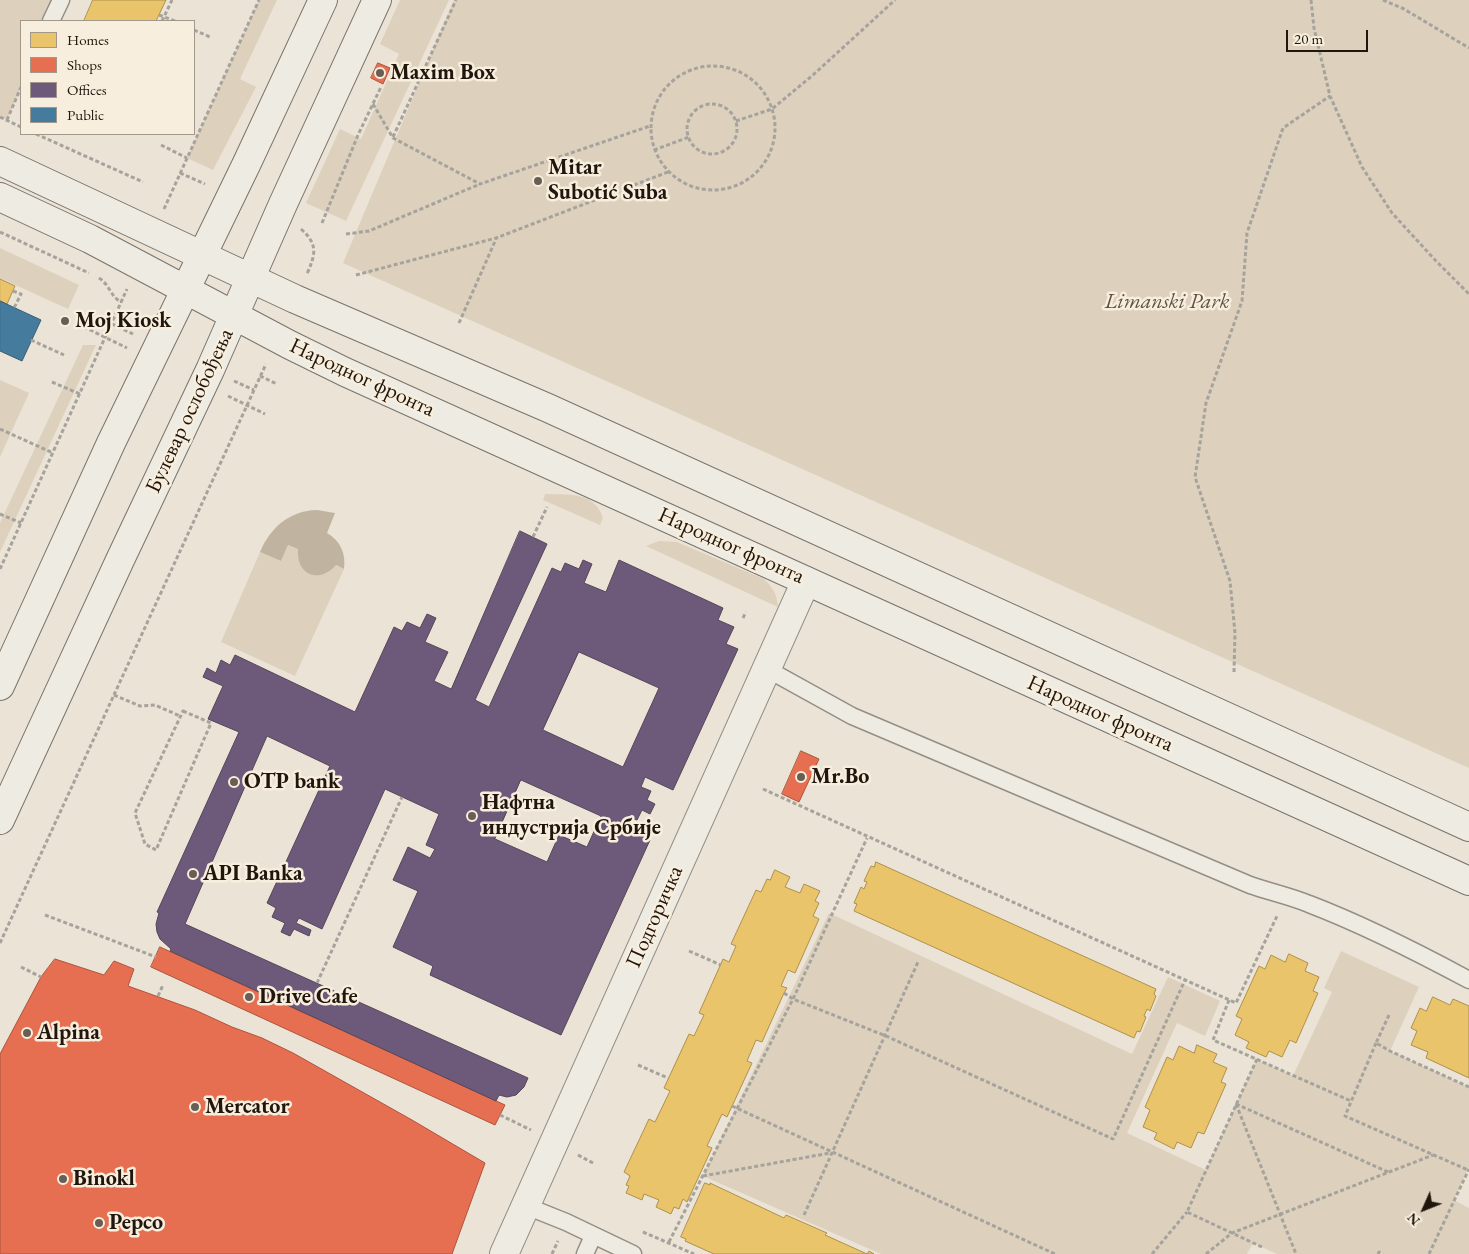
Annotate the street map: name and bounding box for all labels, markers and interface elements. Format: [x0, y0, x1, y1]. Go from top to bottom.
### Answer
legend [20, 20, 195, 135]
scale bar [1289, 20, 1372, 52]
text: 20 m [1294, 29, 1323, 48]
text: Homes [67, 30, 109, 49]
text: Shops [67, 55, 102, 74]
place label: Maxim Box [390, 60, 495, 86]
marker: Maxim Box [374, 67, 386, 79]
text: Offices [67, 80, 107, 99]
text: Public [67, 105, 104, 124]
place label: Mitar Subotić Suba [548, 155, 667, 206]
marker: Mitar Subotić Suba [532, 175, 544, 187]
park label: Limanski Park [1104, 289, 1230, 315]
place label: Moj Kiosk [75, 308, 171, 334]
marker: Moj Kiosk [59, 315, 71, 327]
street label: Булевар ослобођења [140, 324, 240, 498]
street label: Народног фронта [285, 333, 439, 423]
street label: Народног фронта [654, 502, 808, 590]
street label: Народног фронта [1023, 670, 1177, 758]
place label: Mr.Bo [811, 764, 869, 790]
place label: OTP bank [244, 769, 340, 795]
marker: Mr.Bo [795, 771, 807, 783]
marker: OTP bank [228, 776, 240, 788]
place label: Нафтна индустрија Србије [482, 790, 661, 841]
marker: Нафтна индустрија Србије [466, 810, 478, 822]
place label: API Banka [203, 861, 303, 887]
street label: Подгоричка [621, 862, 689, 972]
marker: API Banka [187, 868, 199, 880]
place label: Drive Cafe [259, 984, 358, 1010]
marker: Drive Cafe [243, 991, 255, 1003]
place label: Alpina [37, 1020, 100, 1046]
marker: Alpina [21, 1027, 33, 1039]
place label: Mercator [205, 1094, 290, 1120]
marker: Mercator [189, 1101, 201, 1113]
place label: Binokl [73, 1166, 135, 1192]
marker: Binokl [57, 1173, 69, 1185]
north arrow [1399, 1184, 1449, 1234]
text: N [1403, 1209, 1424, 1230]
place label: Pepco [109, 1210, 163, 1236]
marker: Pepco [93, 1217, 105, 1229]

